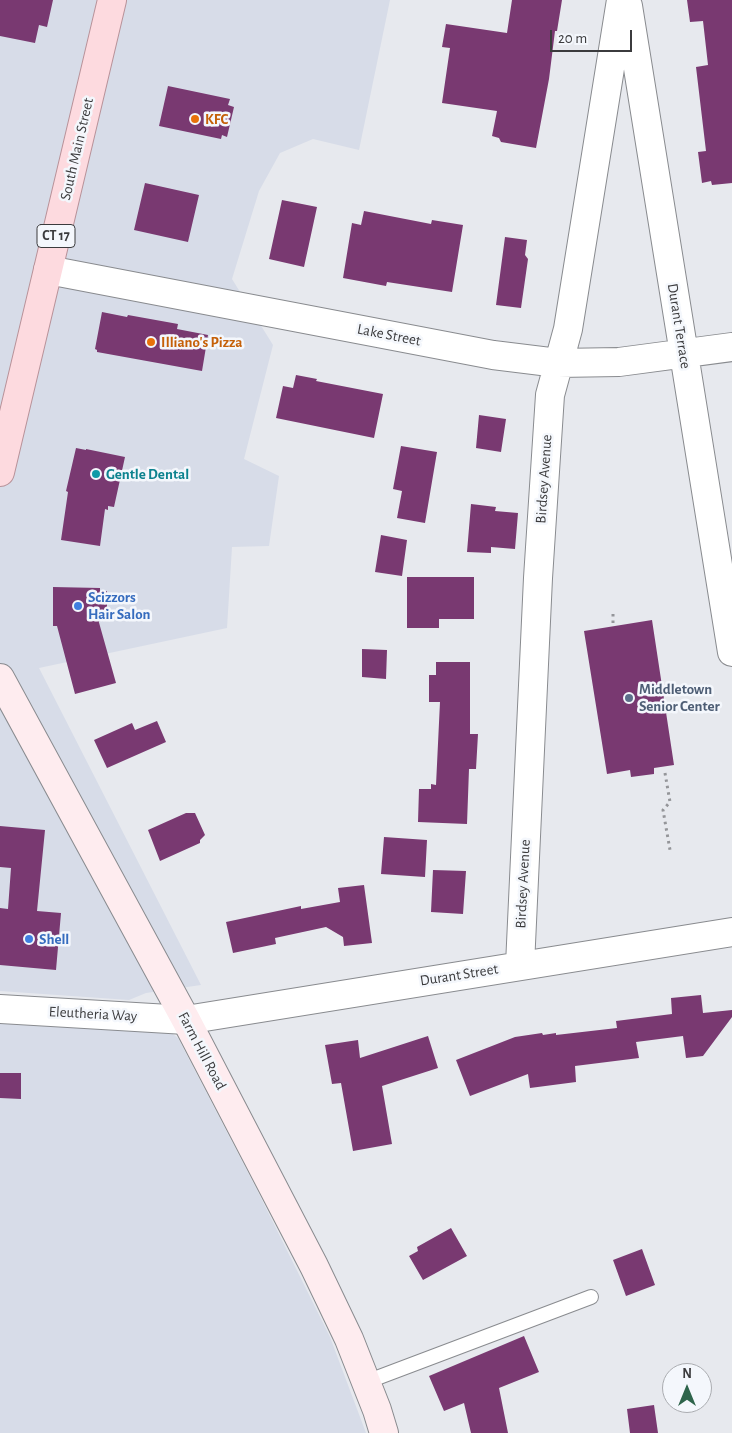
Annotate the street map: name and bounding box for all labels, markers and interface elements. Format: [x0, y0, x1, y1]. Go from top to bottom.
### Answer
scale bar [552, 20, 634, 52]
text: 20 m [558, 31, 587, 46]
street label: South Main Street [56, 96, 98, 202]
place label: KFC [205, 110, 228, 128]
marker: KFC [189, 113, 201, 125]
road number: CT 17 [37, 225, 75, 248]
street label: Durant Terrace [663, 282, 695, 370]
street label: Lake Street [356, 320, 422, 350]
place label: Illiano's Pizza [161, 333, 243, 351]
marker: Illiano's Pizza [145, 336, 157, 348]
street label: Birdsey Avenue [532, 434, 556, 524]
place label: Gentle Dental [106, 465, 189, 483]
marker: Gentle Dental [90, 468, 102, 480]
place label: Scizzors Hair Salon [88, 588, 150, 623]
marker: Scizzors Hair Salon [72, 600, 84, 612]
place label: Middletown Senior Center [639, 680, 720, 715]
marker: Middletown Senior Center [623, 692, 635, 704]
street label: Birdsey Avenue [512, 839, 534, 929]
place label: Shell [39, 930, 69, 948]
marker: Shell [23, 933, 35, 945]
street label: Durant Street [419, 960, 499, 990]
street label: Eleutheria Way [48, 1003, 138, 1025]
street label: Farm Hill Road [174, 1009, 230, 1093]
north arrow [662, 1363, 712, 1413]
text: N [682, 1367, 692, 1381]

